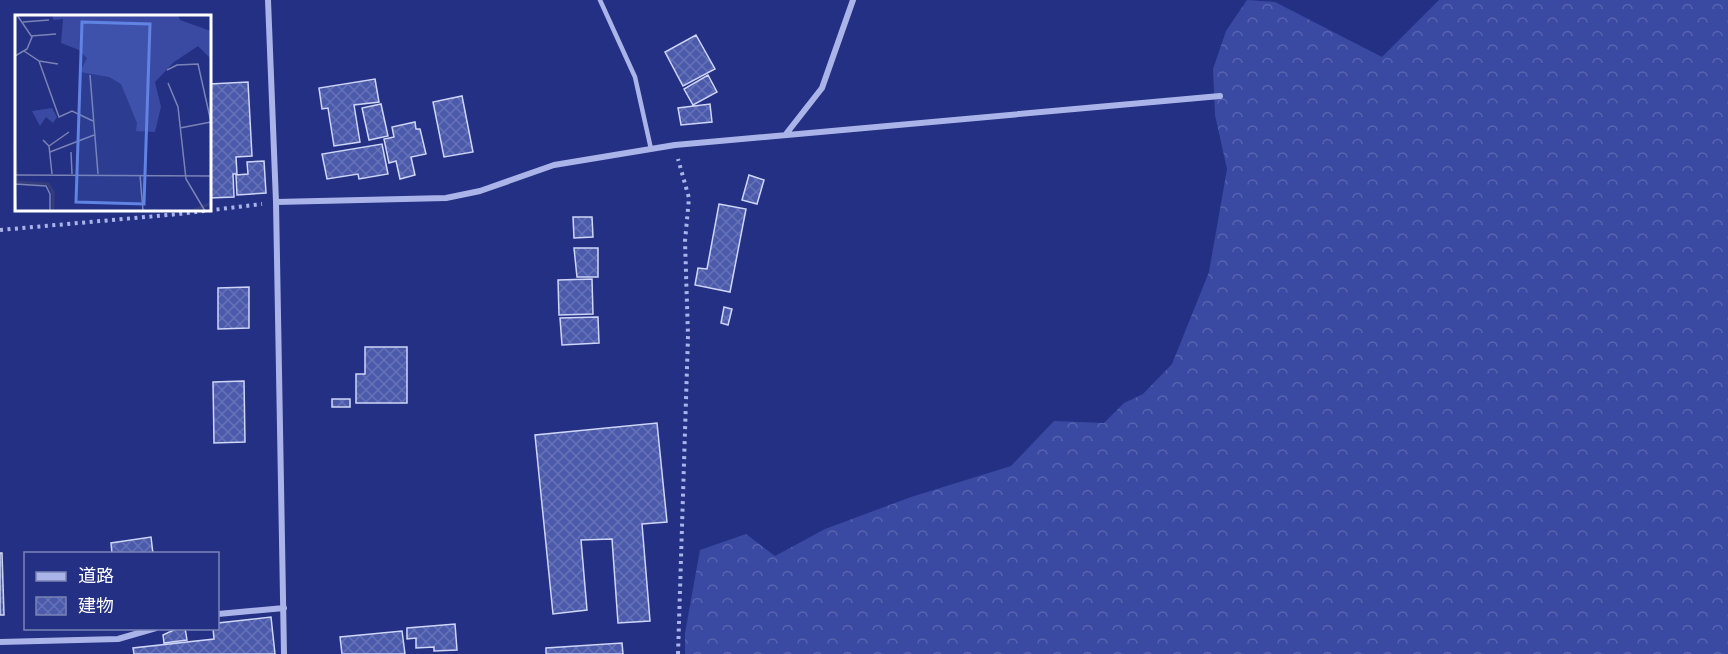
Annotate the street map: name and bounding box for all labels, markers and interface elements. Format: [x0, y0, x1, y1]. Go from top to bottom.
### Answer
inset map [15, 15, 212, 212]
legend [24, 552, 219, 630]
text: 道路 [78, 564, 114, 586]
text: 建物 [78, 594, 114, 616]

